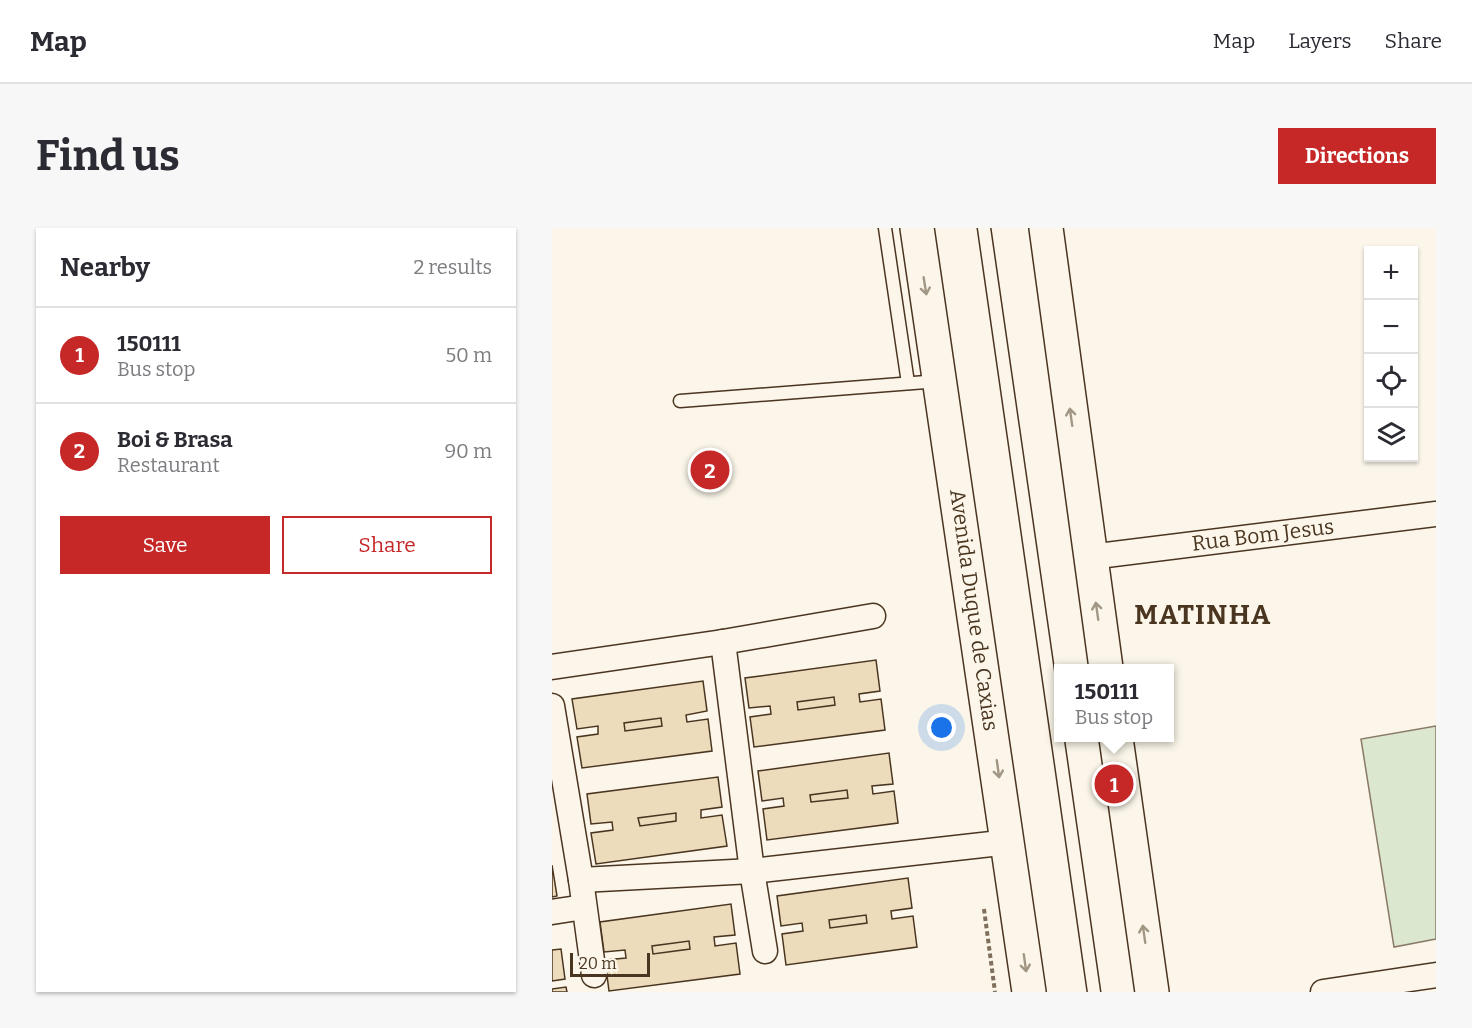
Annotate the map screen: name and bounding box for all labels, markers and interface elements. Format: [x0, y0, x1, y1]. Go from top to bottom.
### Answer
text: Map [30, 25, 87, 58]
text: Map [1213, 28, 1255, 54]
text: Layers [1288, 28, 1352, 54]
text: Share [1385, 28, 1442, 54]
button: Directions [1278, 128, 1436, 184]
text: Find us [36, 131, 180, 181]
map controls [1364, 246, 1418, 462]
button: + [1364, 246, 1418, 300]
text: Nearby [60, 252, 150, 283]
text: 2 results [413, 255, 492, 279]
one-way arrow [920, 275, 931, 295]
button: − [1364, 300, 1418, 354]
text: 150111 [117, 330, 181, 357]
text: 1 [75, 343, 84, 367]
text: 50 m [445, 343, 492, 367]
button: locate [1364, 354, 1418, 408]
text: Bus stop [117, 357, 195, 381]
one-way arrow [1066, 408, 1077, 428]
button: layers [1364, 408, 1418, 462]
text: Boi & Brasa [117, 426, 233, 453]
text: 2 [74, 439, 85, 463]
text: 90 m [444, 439, 492, 463]
pin: 2 [690, 448, 730, 492]
text: Restaurant [117, 453, 220, 477]
street label: Avenida Duque de Caxias [944, 488, 1004, 732]
street label: Rua Bom Jesus [1190, 513, 1336, 557]
button: Save [60, 516, 270, 574]
button: Share [282, 516, 492, 574]
district label: MATINHA [1134, 599, 1272, 631]
one-way arrow [1092, 601, 1103, 621]
popup [1054, 664, 1174, 742]
text: 150111 [1075, 678, 1139, 705]
text: Bus stop [1075, 705, 1153, 729]
your location [927, 713, 956, 742]
one-way arrow [992, 759, 1003, 779]
pin: 1 [1094, 762, 1134, 806]
one-way arrow [1138, 925, 1149, 944]
scale bar [570, 950, 650, 978]
one-way arrow [1020, 952, 1031, 972]
text: 20 m [579, 954, 616, 973]

